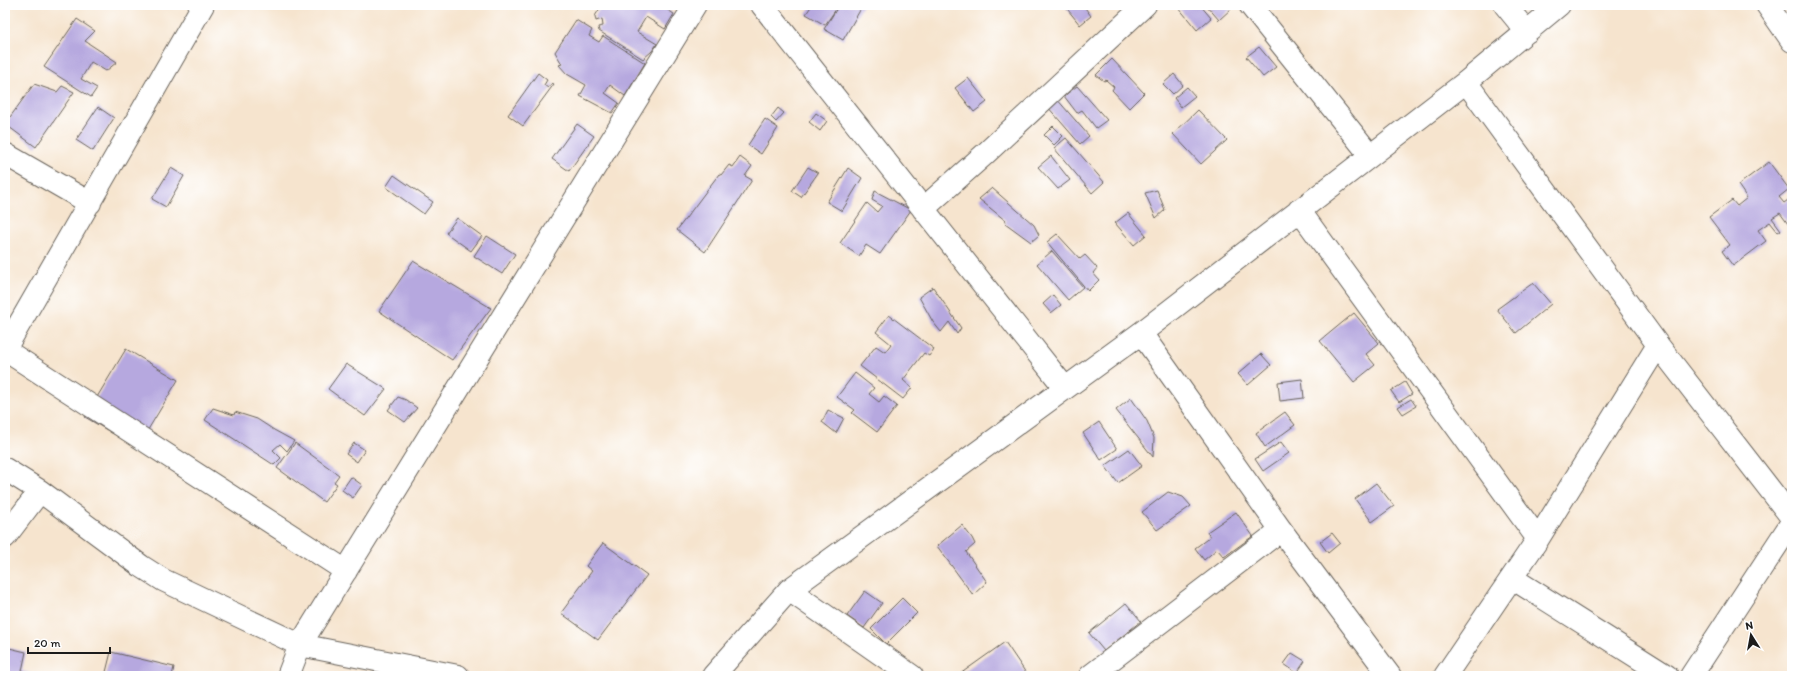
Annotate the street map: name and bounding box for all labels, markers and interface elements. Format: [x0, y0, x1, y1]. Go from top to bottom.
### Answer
north arrow [1731, 615, 1771, 655]
text: N [1744, 619, 1754, 633]
scale bar [28, 629, 110, 655]
text: 20 m [34, 636, 61, 650]

